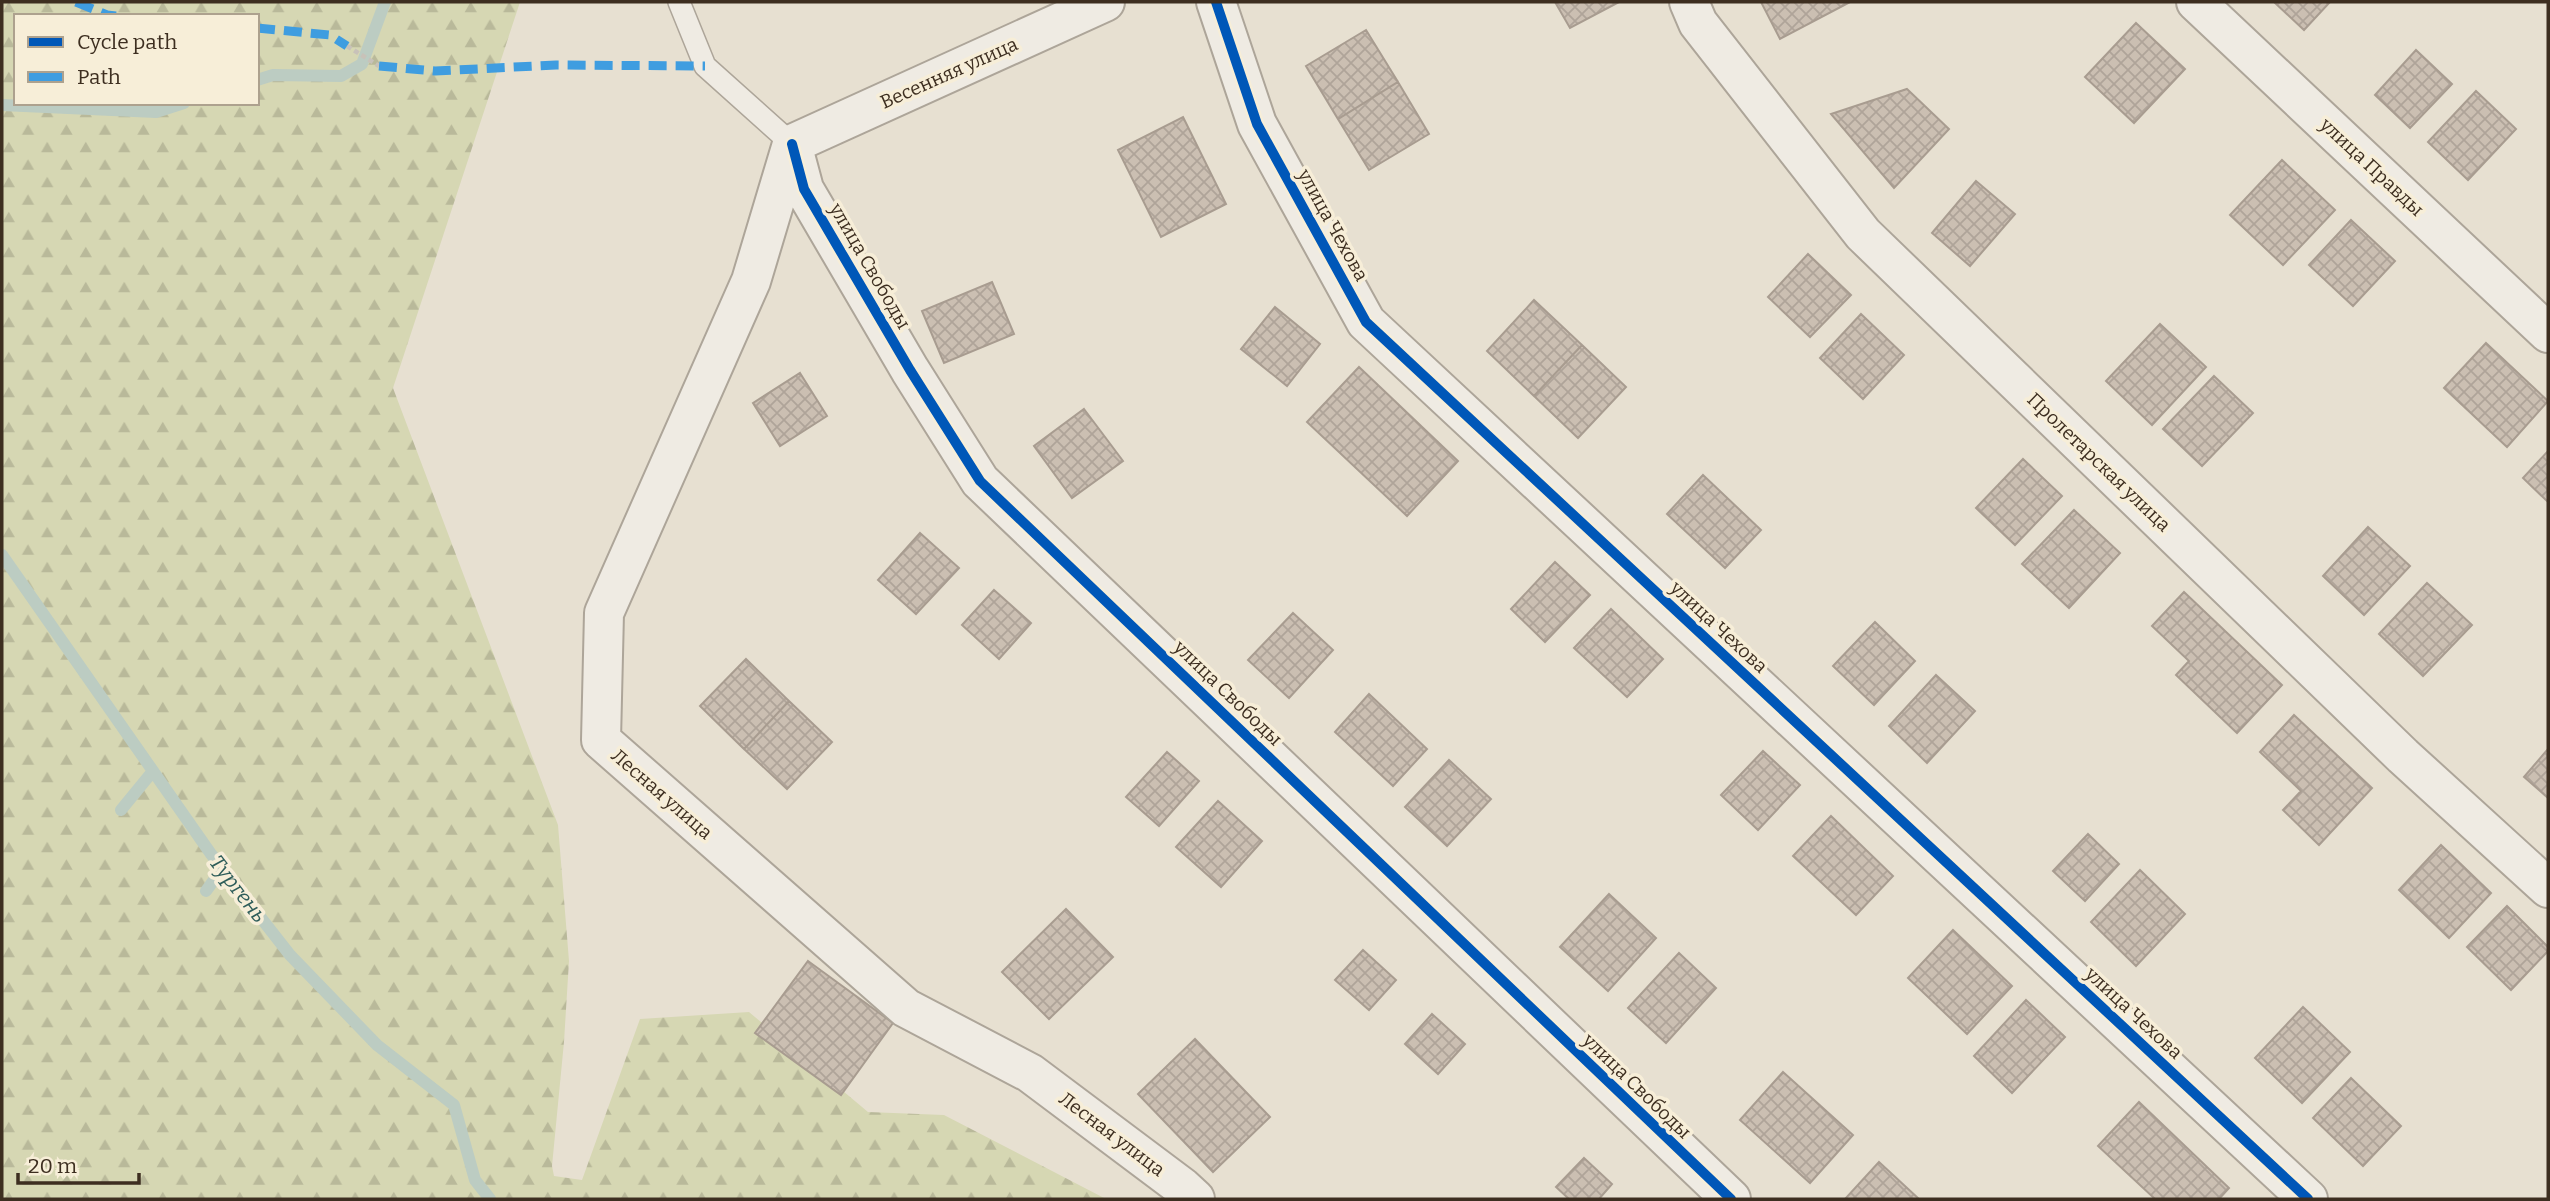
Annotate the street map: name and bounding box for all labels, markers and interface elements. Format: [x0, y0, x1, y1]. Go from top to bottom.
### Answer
legend [14, 14, 259, 105]
text: Cycle path [77, 29, 177, 55]
street label: Весенняя улица [877, 32, 1022, 114]
text: Path [77, 64, 121, 90]
street label: улица Правды [2315, 112, 2429, 221]
street label: улица Чехова [1292, 164, 1373, 285]
street label: улица Свободы [824, 198, 915, 333]
street label: Пролетарская улица [2023, 388, 2176, 537]
street label: улица Чехова [1665, 576, 1773, 678]
street label: улица Свободы [1168, 635, 1287, 750]
street label: Лесная улица [607, 744, 718, 844]
water label: Тургень [204, 850, 272, 928]
street label: улица Чехова [2080, 962, 2188, 1064]
street label: улица Свободы [1577, 1028, 1696, 1143]
street label: Лесная улица [1055, 1087, 1170, 1182]
scale bar [18, 1142, 138, 1186]
text: 20 m [28, 1153, 77, 1179]

